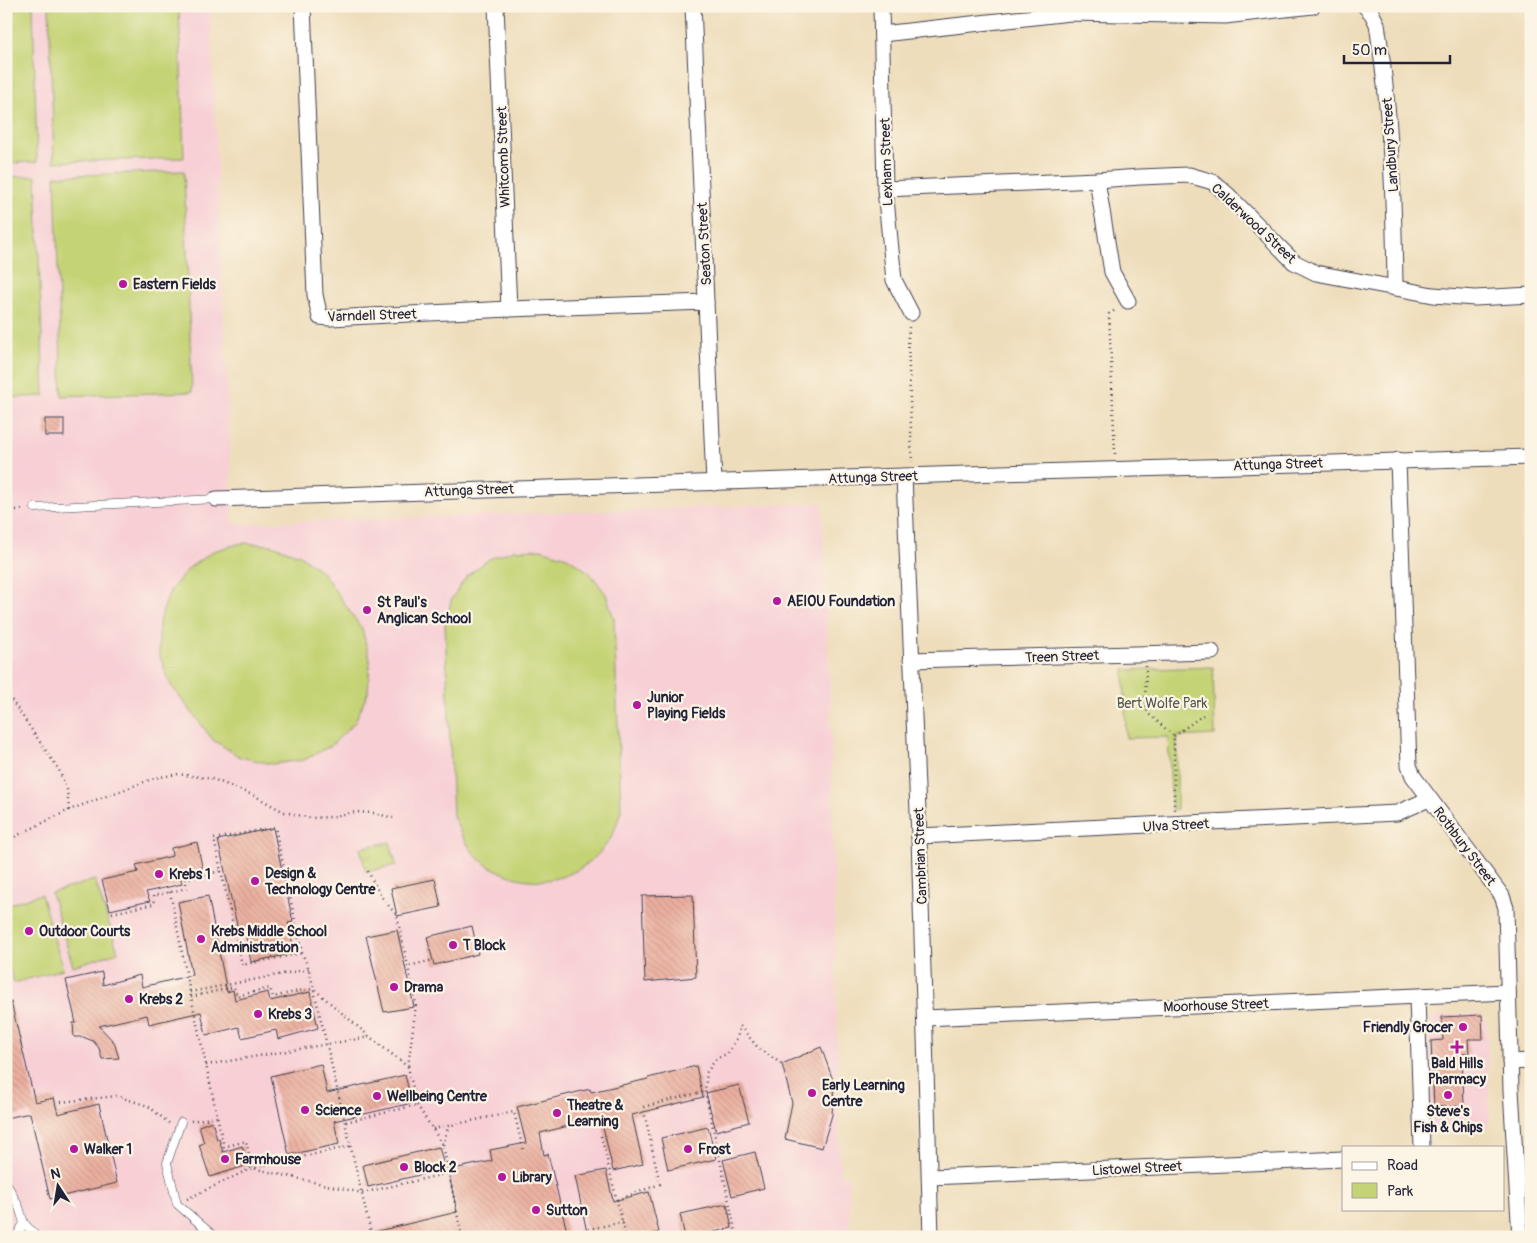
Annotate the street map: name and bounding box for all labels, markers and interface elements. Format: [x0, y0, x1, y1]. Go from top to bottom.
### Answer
scale bar [1344, 32, 1451, 64]
text: 50 m [1352, 41, 1387, 60]
street label: Landbury Street [1379, 97, 1402, 193]
street label: Whitcomb Street [493, 106, 514, 208]
street label: Lexham Street [876, 117, 897, 206]
street label: Calderwood Street [1208, 180, 1300, 267]
street label: Seaton Street [694, 202, 715, 286]
place label: Eastern Fields [133, 276, 217, 293]
marker: Eastern Fields [117, 278, 129, 290]
street label: Varndell Street [327, 305, 417, 326]
street label: Attunga Street [1233, 454, 1324, 475]
street label: Attunga Street [828, 467, 919, 488]
street label: Attunga Street [424, 480, 515, 501]
place label: AEIOU Foundation [787, 593, 895, 610]
place label: St Paul's Anglican School [377, 594, 471, 627]
marker: AEIOU Foundation [771, 595, 783, 607]
marker: St Paul's Anglican School [361, 604, 373, 616]
street label: Treen Street [1024, 647, 1100, 666]
place label: Junior Playing Fields [647, 689, 726, 722]
park label: Bert Wolfe Park [1117, 695, 1207, 712]
marker: Junior Playing Fields [631, 699, 643, 711]
street label: Rothbury Street [1430, 804, 1500, 889]
street label: Cambrian Street [910, 807, 931, 905]
street label: Ulva Street [1142, 815, 1210, 836]
place label: Design & Technology Centre [264, 865, 377, 898]
place label: Krebs 1 [169, 866, 211, 883]
marker: Krebs 1 [153, 868, 165, 880]
marker: Design & Technology Centre [249, 875, 261, 887]
place label: Outdoor Courts [39, 923, 131, 940]
place label: Krebs Middle School Administration [211, 923, 327, 956]
marker: Outdoor Courts [23, 925, 35, 937]
marker: Krebs Middle School Administration [195, 933, 207, 945]
place label: T Block [462, 937, 506, 954]
marker: T Block [447, 939, 459, 951]
place label: Drama [404, 979, 444, 996]
marker: Drama [388, 981, 400, 993]
place label: Krebs 2 [139, 991, 183, 1008]
marker: Krebs 2 [123, 993, 135, 1005]
street label: Moorhouse Street [1163, 995, 1269, 1016]
place label: Krebs 3 [268, 1006, 312, 1023]
marker: Krebs 3 [252, 1008, 264, 1020]
place label: Friendly Grocer [1363, 1019, 1454, 1036]
marker: Friendly Grocer [1457, 1021, 1469, 1033]
marker: Bald Hills Pharmacy [1451, 1041, 1463, 1053]
place label: Bald Hills Pharmacy [1428, 1055, 1486, 1088]
place label: Early Learning Centre [822, 1077, 905, 1110]
marker: Early Learning Centre [806, 1087, 818, 1099]
place label: Wellbeing Centre [387, 1088, 488, 1105]
marker: Steve's Fish & Chips [1442, 1089, 1454, 1101]
marker: Wellbeing Centre [371, 1090, 383, 1102]
place label: Theatre & Learning [566, 1097, 624, 1130]
place label: Science [315, 1102, 362, 1119]
place label: Steve's Fish & Chips [1413, 1103, 1483, 1136]
marker: Science [299, 1104, 311, 1116]
marker: Theatre & Learning [551, 1107, 563, 1119]
place label: Walker 1 [84, 1141, 132, 1158]
place label: Frost [698, 1141, 731, 1158]
marker: Walker 1 [68, 1143, 80, 1155]
marker: Frost [682, 1143, 694, 1155]
legend [1342, 1146, 1504, 1210]
place label: Farmhouse [235, 1151, 302, 1168]
marker: Farmhouse [219, 1153, 231, 1165]
text: Road [1387, 1156, 1418, 1175]
street label: Listowel Street [1091, 1158, 1183, 1179]
place label: Block 2 [414, 1159, 457, 1176]
north arrow [32, 1160, 82, 1210]
marker: Block 2 [398, 1161, 410, 1173]
text: N [49, 1164, 62, 1183]
place label: Library [512, 1169, 552, 1186]
marker: Library [496, 1171, 508, 1183]
text: Park [1387, 1182, 1414, 1201]
place label: Sutton [546, 1202, 588, 1219]
marker: Sutton [530, 1204, 542, 1216]

